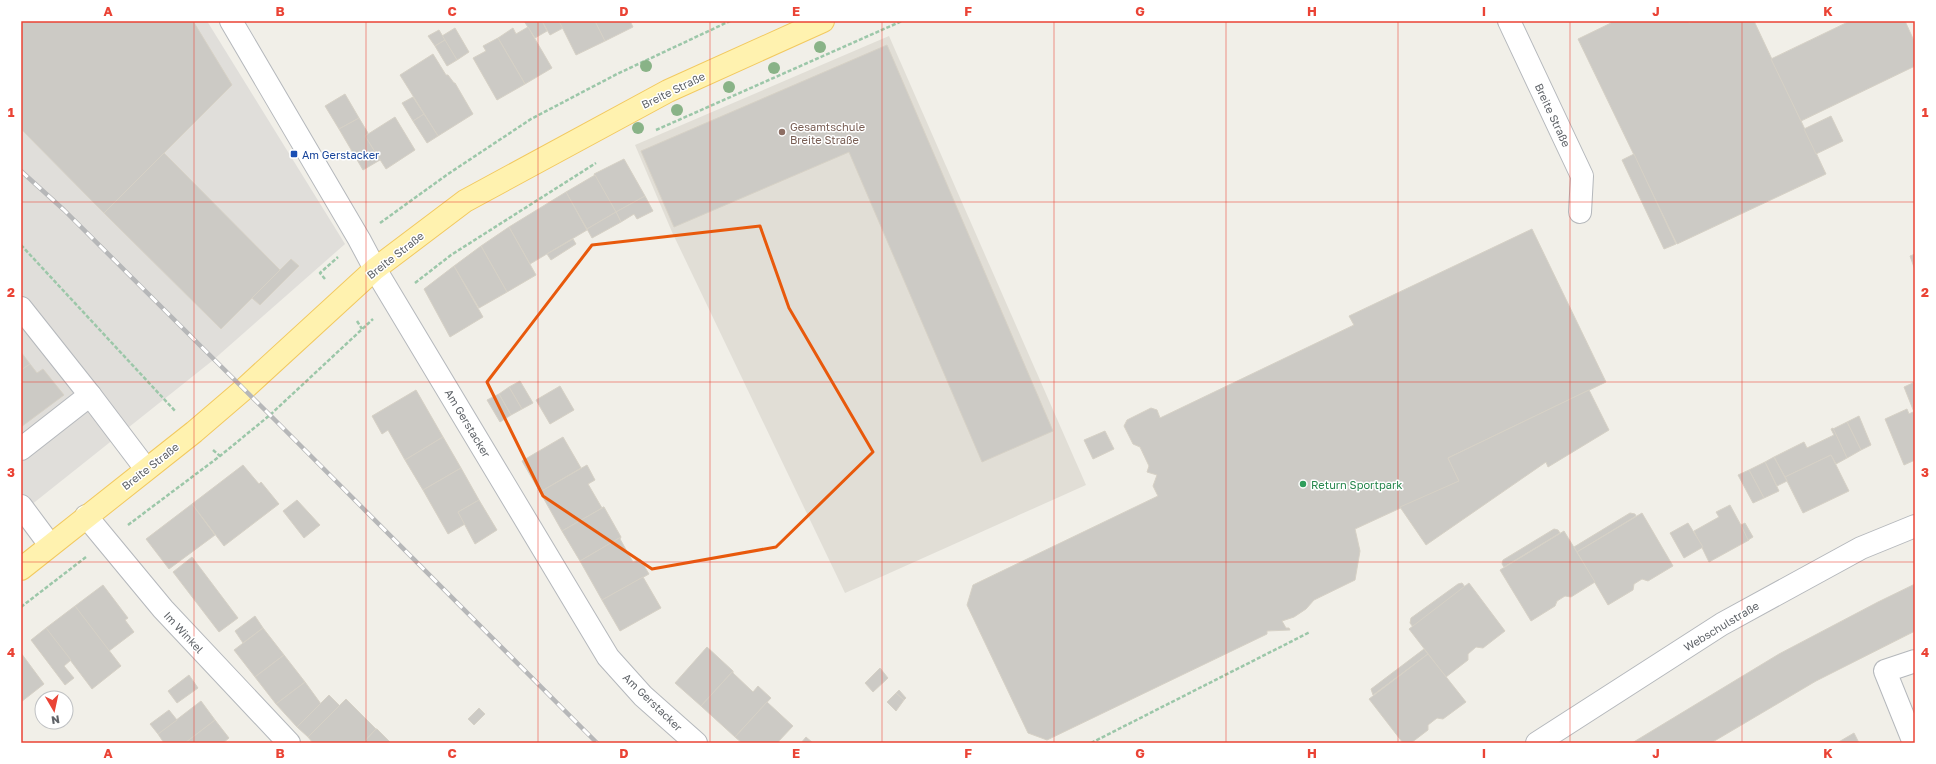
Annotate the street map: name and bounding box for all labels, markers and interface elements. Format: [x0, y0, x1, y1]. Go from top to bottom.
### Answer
text: A [103, 3, 113, 19]
text: B [275, 3, 285, 19]
text: C [447, 3, 457, 19]
text: D [619, 3, 629, 19]
text: E [792, 3, 800, 19]
text: F [964, 3, 972, 19]
text: G [1135, 3, 1145, 19]
text: H [1307, 3, 1317, 19]
text: I [1482, 3, 1486, 19]
text: J [1652, 3, 1660, 19]
text: K [1823, 3, 1833, 19]
street label: Breite Straße [639, 69, 707, 111]
street label: Breite Straße [1533, 81, 1573, 149]
text: 1 [8, 104, 15, 120]
text: 1 [1922, 104, 1929, 120]
place label: Gesamtschule Breite Straße [790, 120, 865, 146]
marker: Gesamtschule Breite Straße [777, 127, 787, 137]
place label: Am Gerstacker [302, 148, 380, 161]
marker: Am Gerstacker [289, 149, 299, 159]
street label: Breite Straße [364, 229, 426, 281]
text: 2 [7, 284, 15, 300]
text: 2 [1921, 284, 1929, 300]
street label: Am Gerstacker [442, 386, 494, 460]
street label: Breite Straße [119, 440, 181, 492]
text: 3 [7, 464, 15, 480]
text: 3 [1921, 464, 1929, 480]
place label: Return Sportpark [1311, 478, 1402, 491]
marker: Return Sportpark [1298, 479, 1308, 489]
street label: Webschulstraße [1681, 598, 1761, 654]
street label: Im Winkel [161, 609, 207, 656]
text: 4 [7, 644, 15, 660]
text: 4 [1921, 644, 1929, 660]
street label: Am Gerstacker [621, 670, 686, 734]
north arrow [34, 690, 74, 730]
text: N [50, 713, 61, 727]
text: A [103, 745, 113, 761]
text: B [275, 745, 285, 761]
text: C [447, 745, 457, 761]
text: D [619, 745, 629, 761]
text: E [792, 745, 800, 761]
text: F [964, 745, 972, 761]
text: G [1135, 745, 1145, 761]
text: H [1307, 745, 1317, 761]
text: I [1482, 745, 1486, 761]
text: J [1652, 745, 1660, 761]
text: K [1823, 745, 1833, 761]

